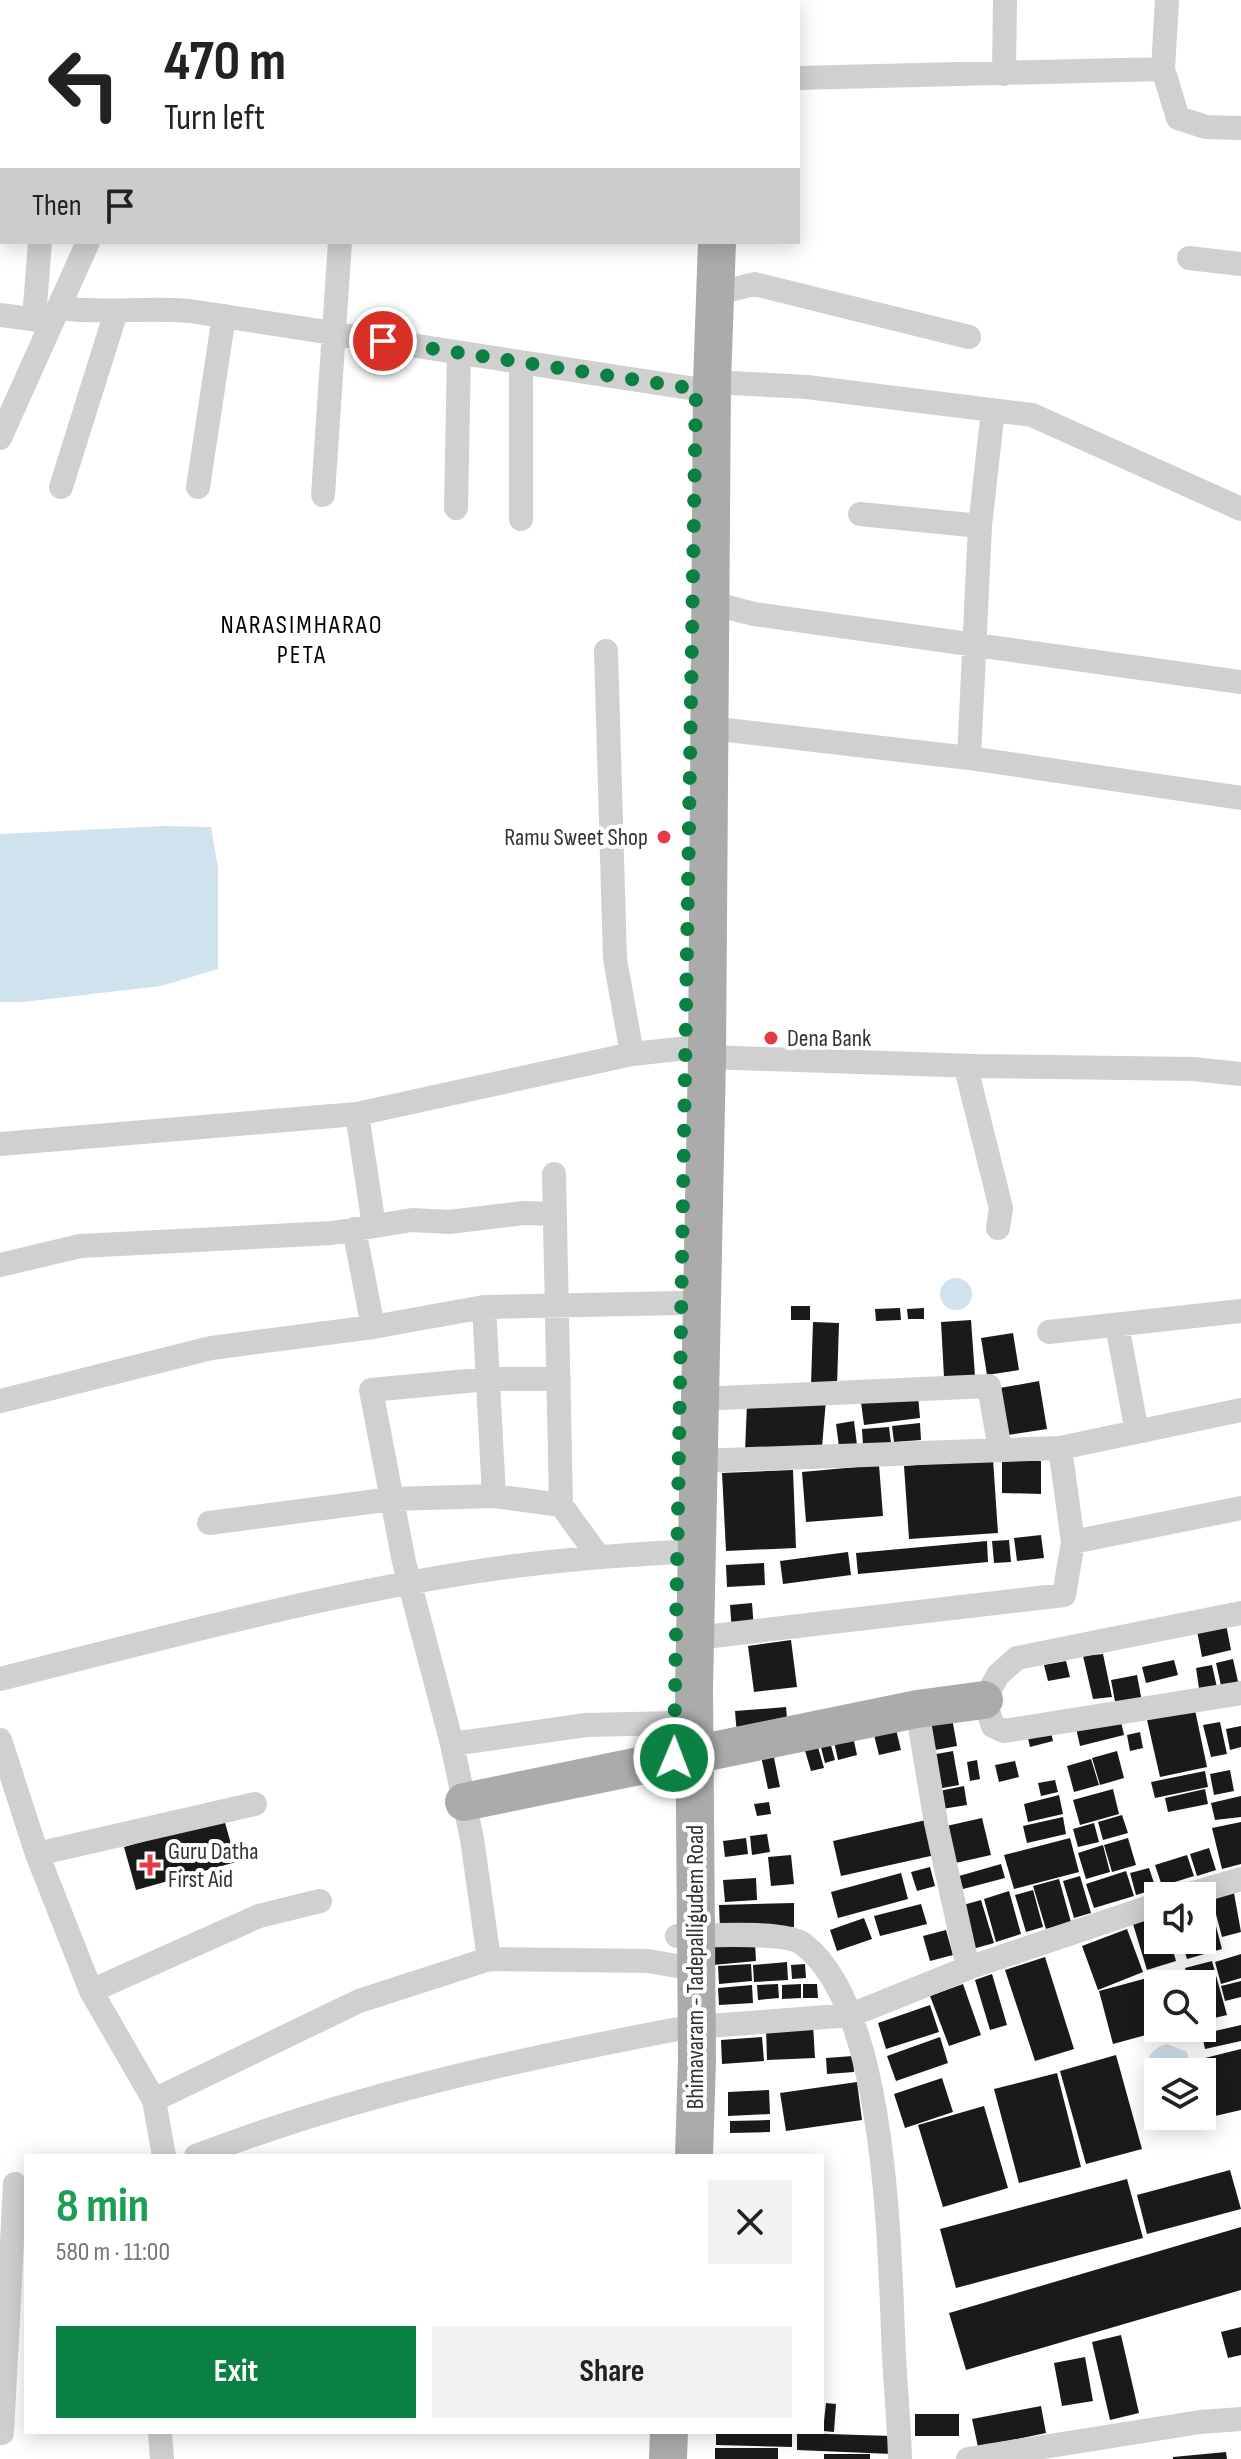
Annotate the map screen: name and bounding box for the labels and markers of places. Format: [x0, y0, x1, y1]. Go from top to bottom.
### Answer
pin [349, 307, 417, 375]
place label: Ramu Sweet Shop [504, 823, 648, 852]
marker: Ramu Sweet Shop [655, 828, 673, 846]
place label: Dena Bank [787, 1024, 871, 1053]
marker: Dena Bank [762, 1029, 780, 1047]
place label: Guru Datha First Aid [168, 1837, 259, 1894]
marker: Guru Datha First Aid [139, 1854, 161, 1876]

